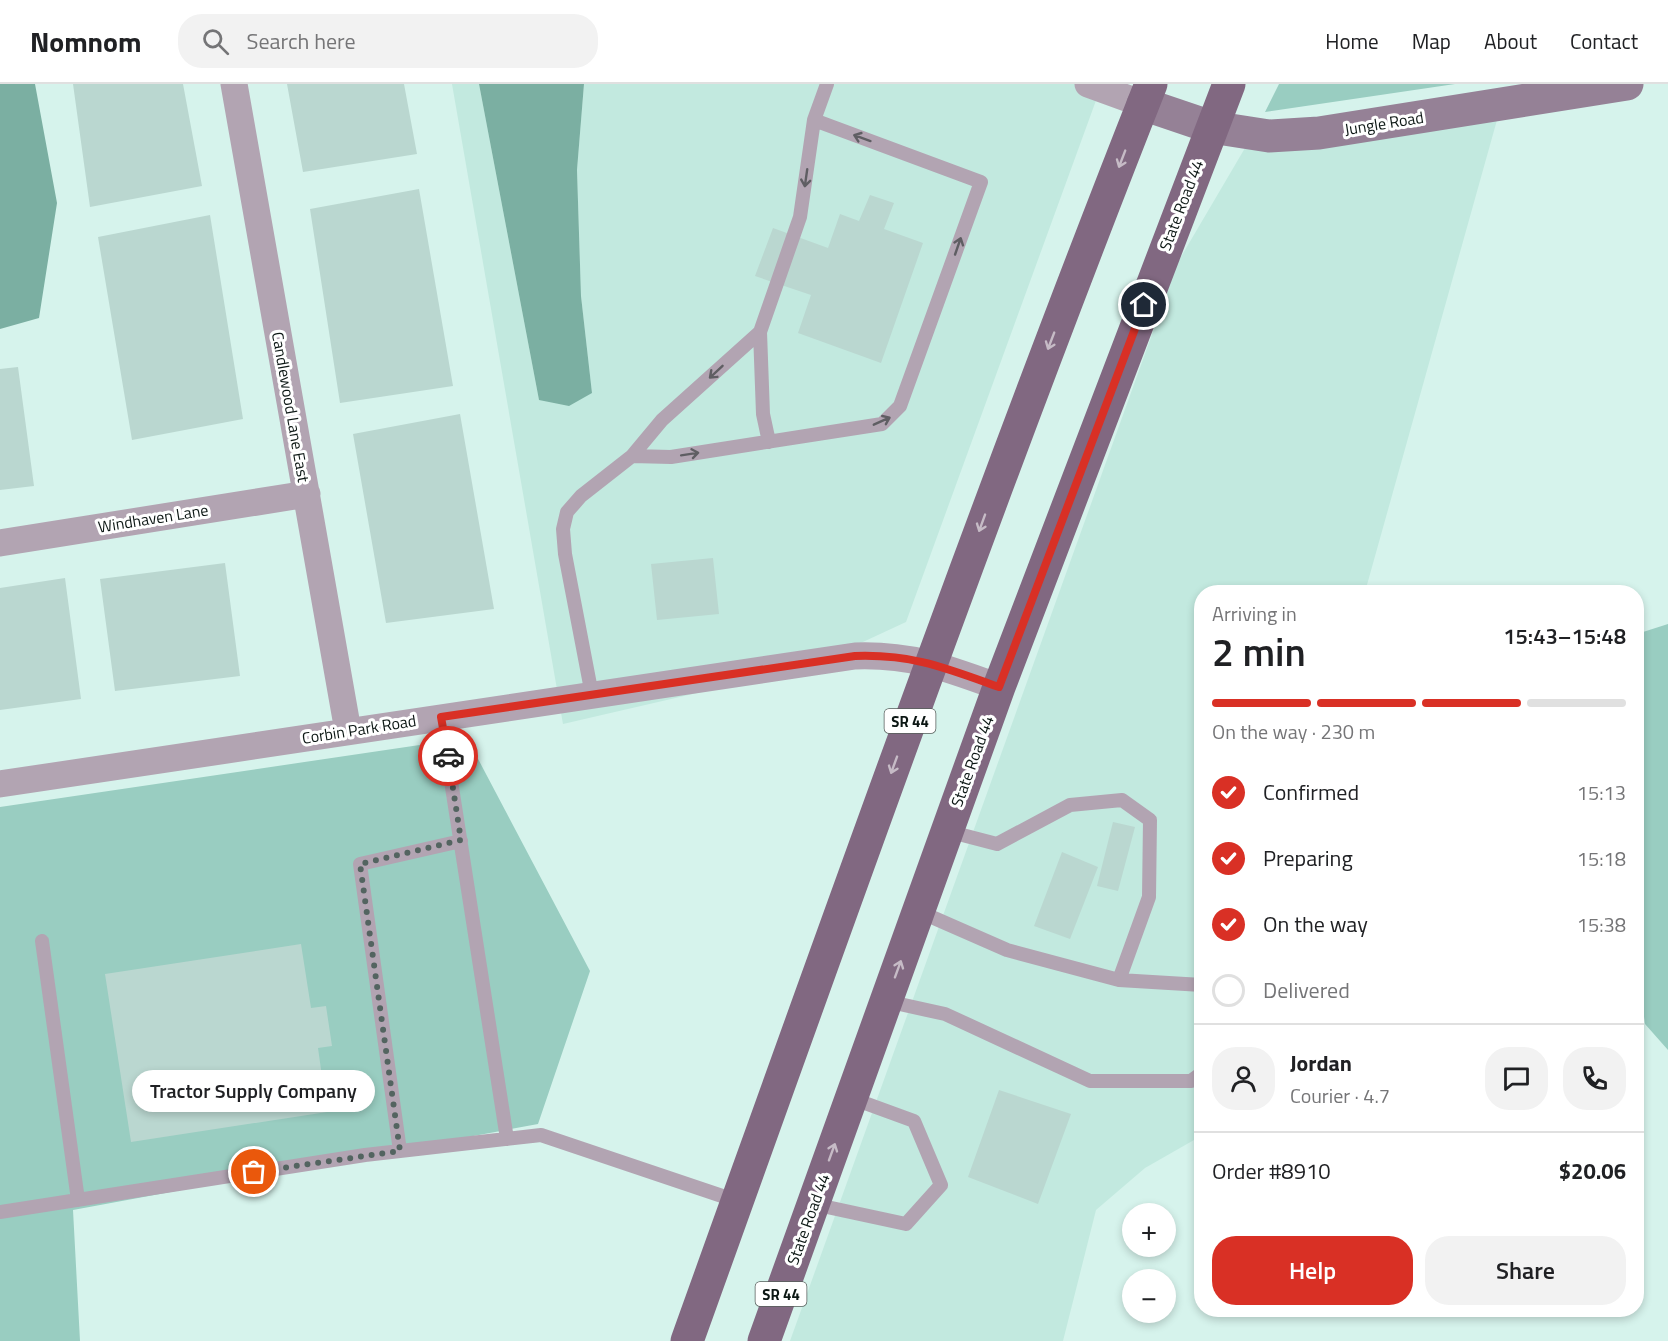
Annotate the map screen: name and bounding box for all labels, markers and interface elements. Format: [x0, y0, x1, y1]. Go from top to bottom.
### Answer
search box [178, 14, 598, 68]
text: Nomnom [30, 20, 142, 63]
text: Search here [247, 24, 356, 58]
icon: search [199, 25, 232, 58]
text: Home [1325, 25, 1379, 57]
text: Map [1412, 25, 1451, 57]
text: About [1484, 25, 1537, 57]
text: Contact [1570, 25, 1638, 57]
street label: Jungle Road [1343, 105, 1425, 141]
one-way arrow [853, 132, 872, 143]
one-way arrow [1116, 149, 1127, 168]
street label: State Road 44 [1153, 156, 1209, 254]
one-way arrow [800, 168, 811, 188]
one-way arrow [954, 237, 965, 256]
pin [1118, 279, 1169, 330]
icon: home [1127, 288, 1160, 321]
street label: Candlewood Lane East [266, 330, 316, 484]
one-way arrow [1045, 331, 1056, 349]
one-way arrow [709, 365, 724, 379]
one-way arrow [872, 415, 890, 427]
one-way arrow [680, 448, 700, 459]
street label: Windhaven Lane [96, 497, 210, 539]
one-way arrow [976, 513, 987, 532]
text: Arriving in [1212, 598, 1297, 629]
text: 15:43–15:48 [1503, 619, 1626, 653]
text: 2 min [1212, 622, 1306, 681]
street label: Corbin Park Road [300, 708, 418, 750]
road number: SR 44 [884, 709, 936, 733]
street label: State Road 44 [944, 712, 1000, 810]
text: On the way · 230 m [1212, 716, 1375, 747]
courier [418, 726, 478, 786]
icon: car [432, 740, 465, 773]
one-way arrow [887, 755, 898, 774]
text: Confirmed [1263, 775, 1359, 809]
icon: check [1212, 776, 1245, 809]
text: 15:13 [1577, 777, 1626, 808]
text: Preparing [1263, 841, 1353, 875]
icon: check [1212, 842, 1245, 875]
text: 15:18 [1577, 843, 1626, 874]
text: On the way [1263, 907, 1368, 941]
icon: check [1212, 908, 1245, 941]
text: 15:38 [1577, 909, 1626, 940]
one-way arrow [893, 960, 904, 978]
text: Delivered [1263, 973, 1350, 1007]
text: Jordan [1290, 1046, 1352, 1080]
button: person [1212, 1047, 1275, 1110]
button: chat [1485, 1047, 1548, 1110]
button: phone [1563, 1047, 1626, 1110]
callout: Tractor Supply Company [132, 1070, 376, 1112]
text: Tractor Supply Company [150, 1075, 357, 1106]
text: Courier · 4.7 [1290, 1080, 1390, 1111]
one-way arrow [827, 1143, 838, 1162]
pin [228, 1146, 279, 1197]
text: Order #8910 [1212, 1154, 1331, 1188]
text: $20.06 [1559, 1154, 1626, 1188]
icon: bag [237, 1155, 270, 1188]
street label: State Road 44 [780, 1170, 836, 1268]
map controls [1122, 1203, 1176, 1323]
button: + [1122, 1203, 1176, 1257]
button: Help [1212, 1236, 1413, 1305]
button: Share [1425, 1236, 1626, 1305]
button: − [1122, 1269, 1176, 1323]
road number: SR 44 [756, 1282, 806, 1306]

